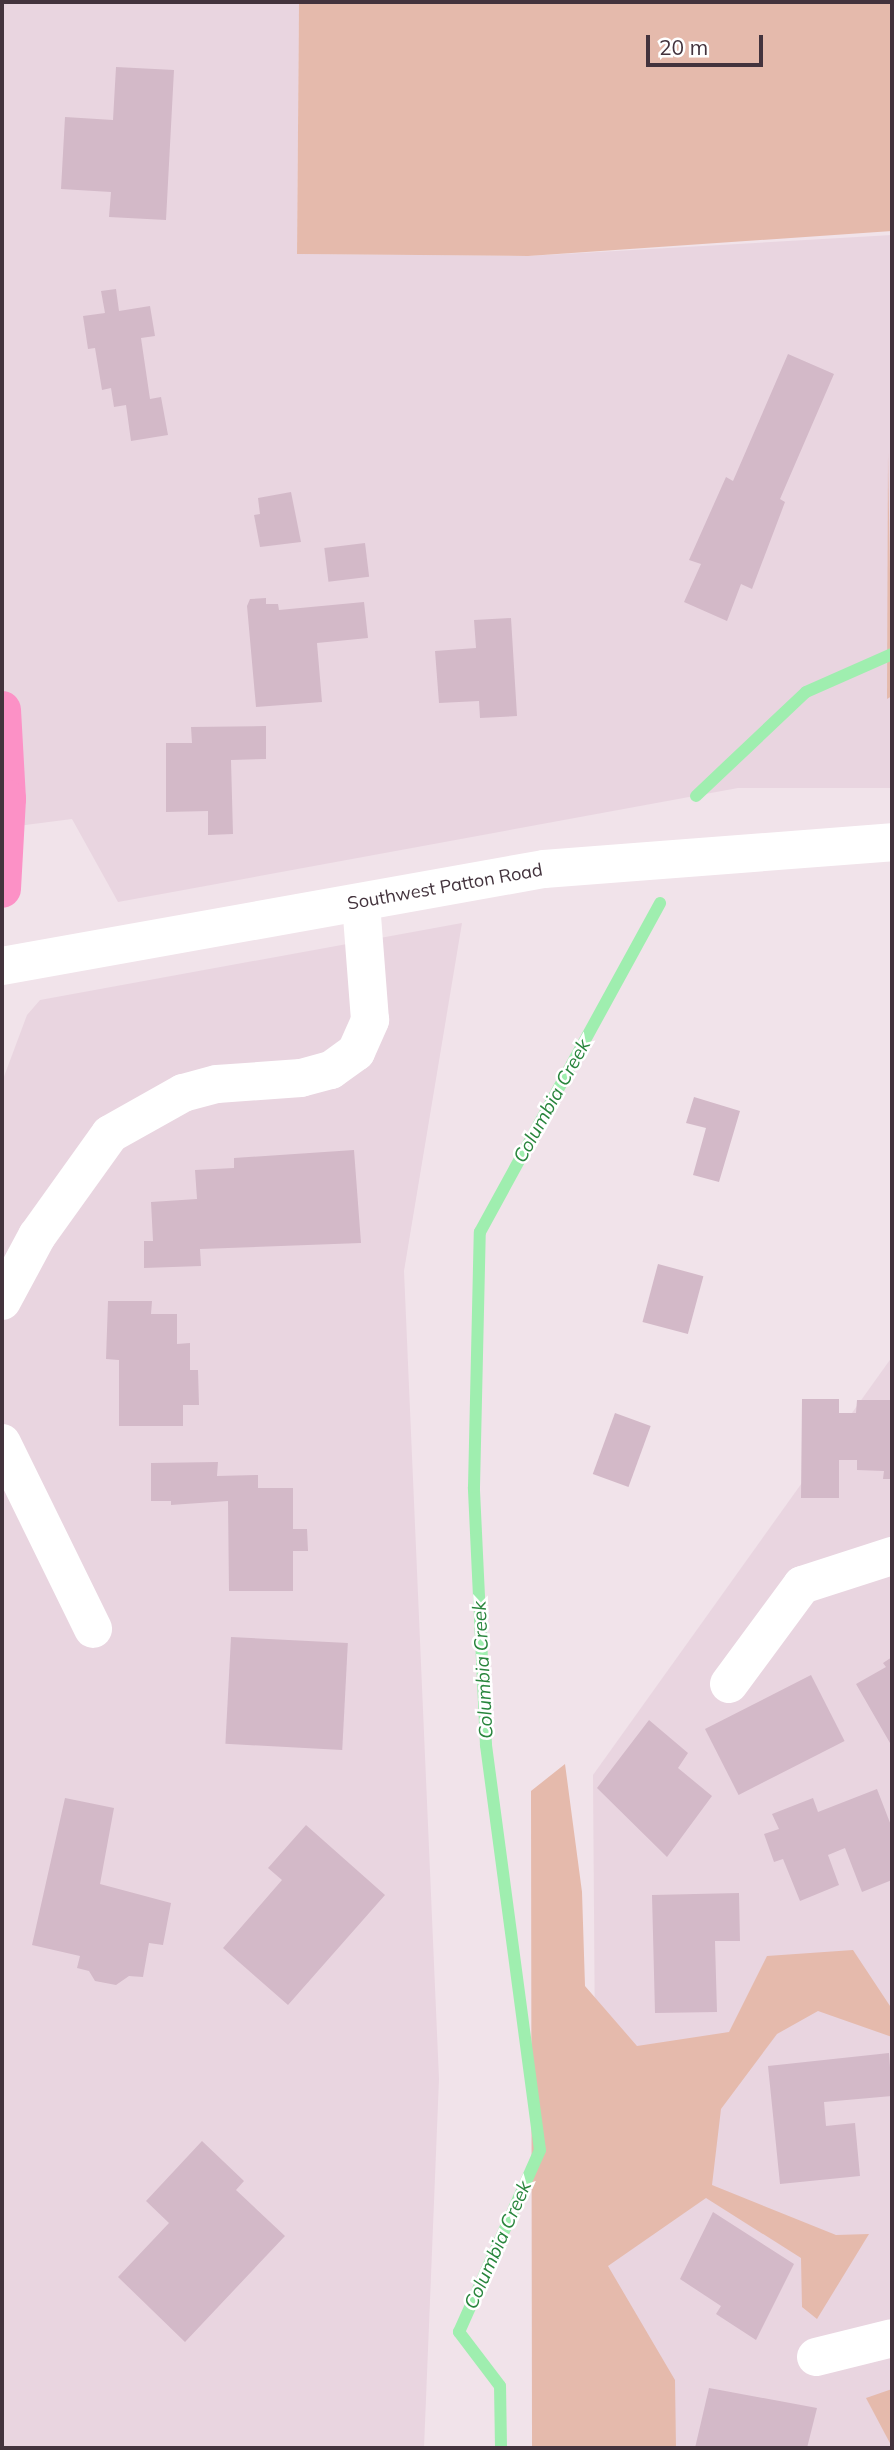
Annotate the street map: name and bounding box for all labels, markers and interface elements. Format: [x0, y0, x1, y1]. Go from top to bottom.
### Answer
scale bar [649, 21, 766, 65]
text: 20 m [659, 34, 708, 60]
street label: Southwest Patton Road [346, 859, 544, 915]
water label: Columbia Creek [509, 1035, 595, 1167]
water label: Columbia Creek [468, 1601, 498, 1739]
water label: Columbia Creek [460, 2177, 536, 2313]

